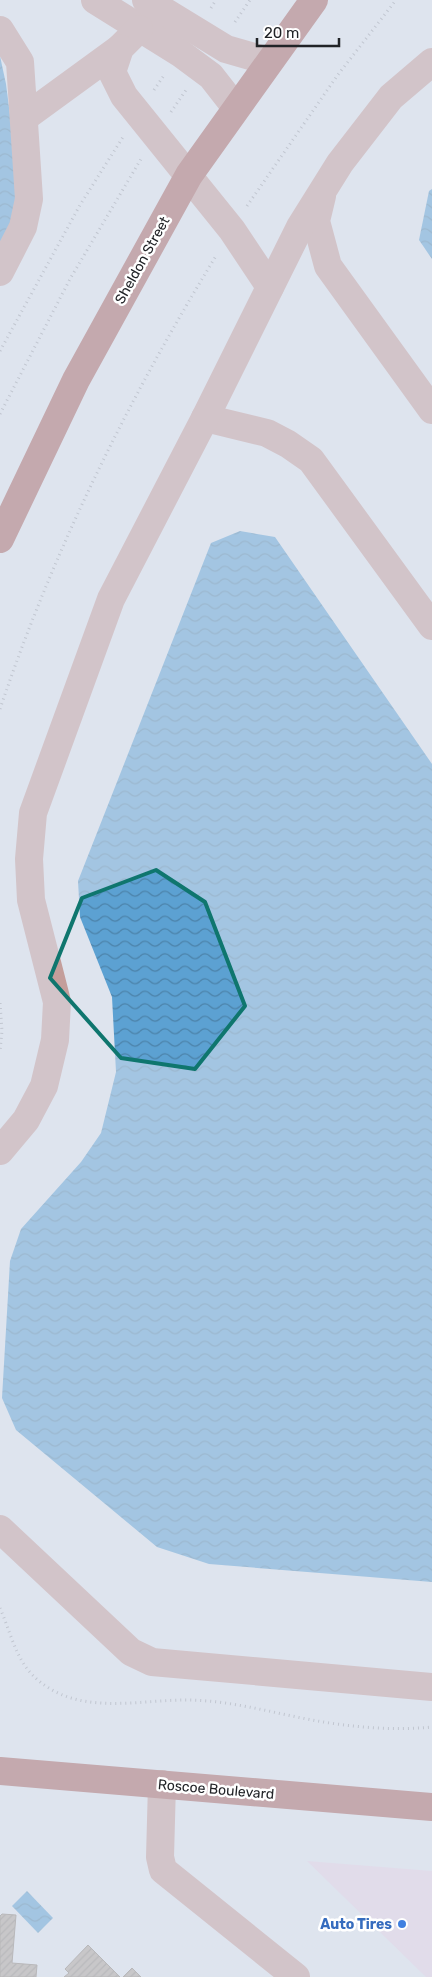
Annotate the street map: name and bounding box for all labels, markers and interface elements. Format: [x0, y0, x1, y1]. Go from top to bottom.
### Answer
scale bar [257, 15, 340, 47]
text: 20 m [264, 24, 299, 42]
street label: Sheldon Street [111, 213, 174, 307]
street label: Roscoe Boulevard [157, 1776, 275, 1803]
place label: Auto Tires [320, 1916, 392, 1933]
marker: Auto Tires [396, 1918, 408, 1930]

